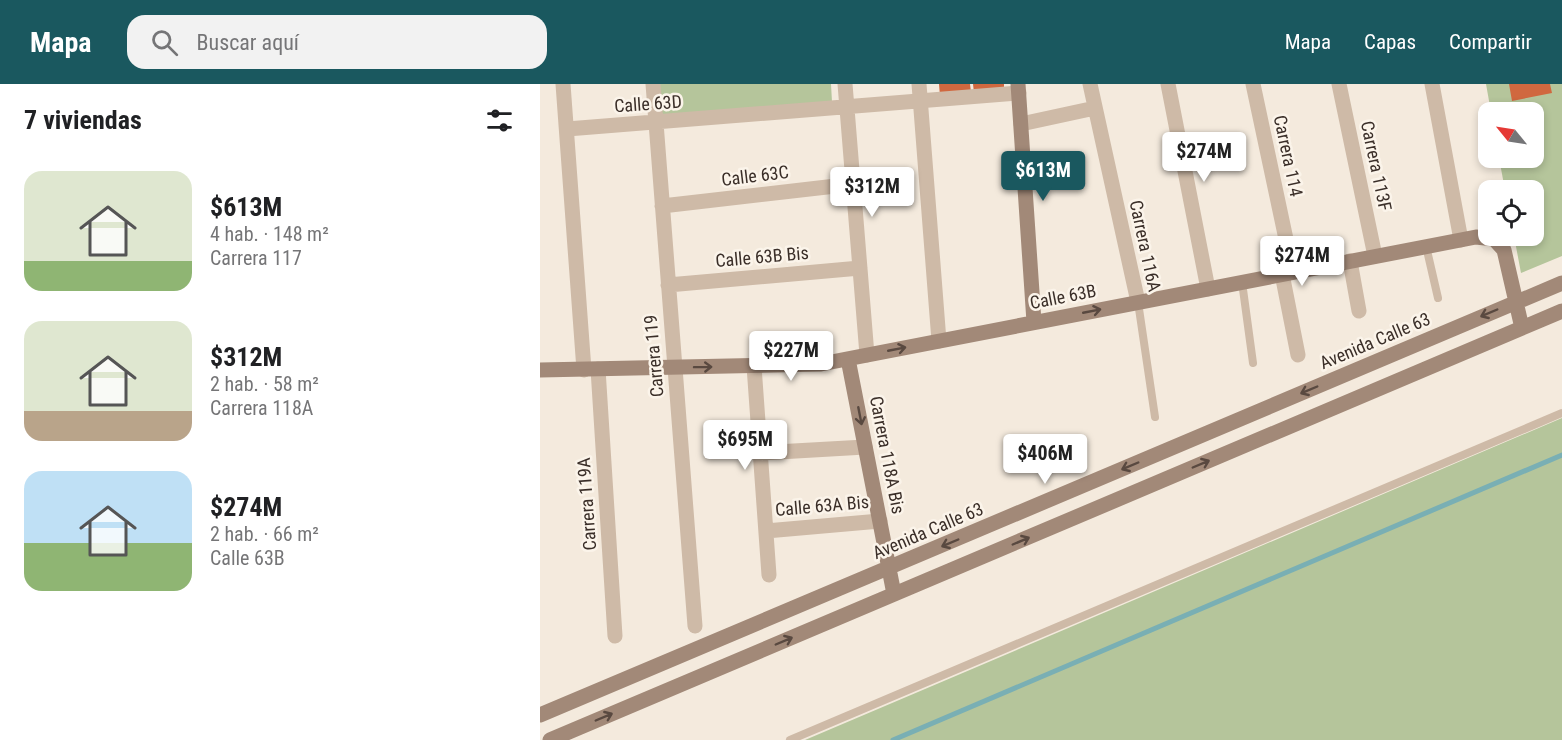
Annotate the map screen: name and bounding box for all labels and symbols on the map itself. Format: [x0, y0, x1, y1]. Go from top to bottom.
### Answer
street label: Calle 63D [613, 91, 682, 116]
north arrow [1478, 102, 1544, 168]
street label: Carrera 114 [1270, 113, 1307, 199]
street label: Carrera 113F [1357, 119, 1396, 213]
pin: $274M [1162, 132, 1246, 183]
pin: $613M [1001, 151, 1085, 202]
street label: Calle 63C [720, 161, 790, 190]
pin: $312M [830, 167, 914, 218]
street label: Carrera 116A [1126, 198, 1166, 294]
pin: $274M [1260, 236, 1344, 287]
street label: Calle 63B Bis [714, 242, 809, 271]
street label: Calle 63B [1028, 280, 1098, 313]
one-way arrow [1082, 305, 1101, 316]
street label: Avenida Calle 63 [1316, 308, 1433, 373]
one-way arrow [1480, 308, 1498, 320]
street label: Carrera 119 [639, 314, 668, 398]
pin: $227M [749, 331, 833, 382]
one-way arrow [887, 343, 906, 354]
one-way arrow [693, 361, 713, 373]
one-way arrow [1301, 385, 1319, 396]
street label: Carrera 118A Bis [866, 394, 909, 515]
one-way arrow [855, 406, 866, 426]
pin: $695M [703, 420, 787, 471]
pin: $406M [1003, 434, 1087, 485]
street label: Carrera 119A [573, 456, 600, 551]
one-way arrow [1191, 458, 1209, 469]
one-way arrow [1121, 461, 1140, 472]
street label: Calle 63A Bis [774, 491, 870, 520]
street label: Avenida Calle 63 [869, 498, 986, 563]
one-way arrow [1012, 534, 1030, 546]
one-way arrow [942, 538, 960, 549]
one-way arrow [774, 635, 792, 646]
one-way arrow [594, 711, 613, 722]

